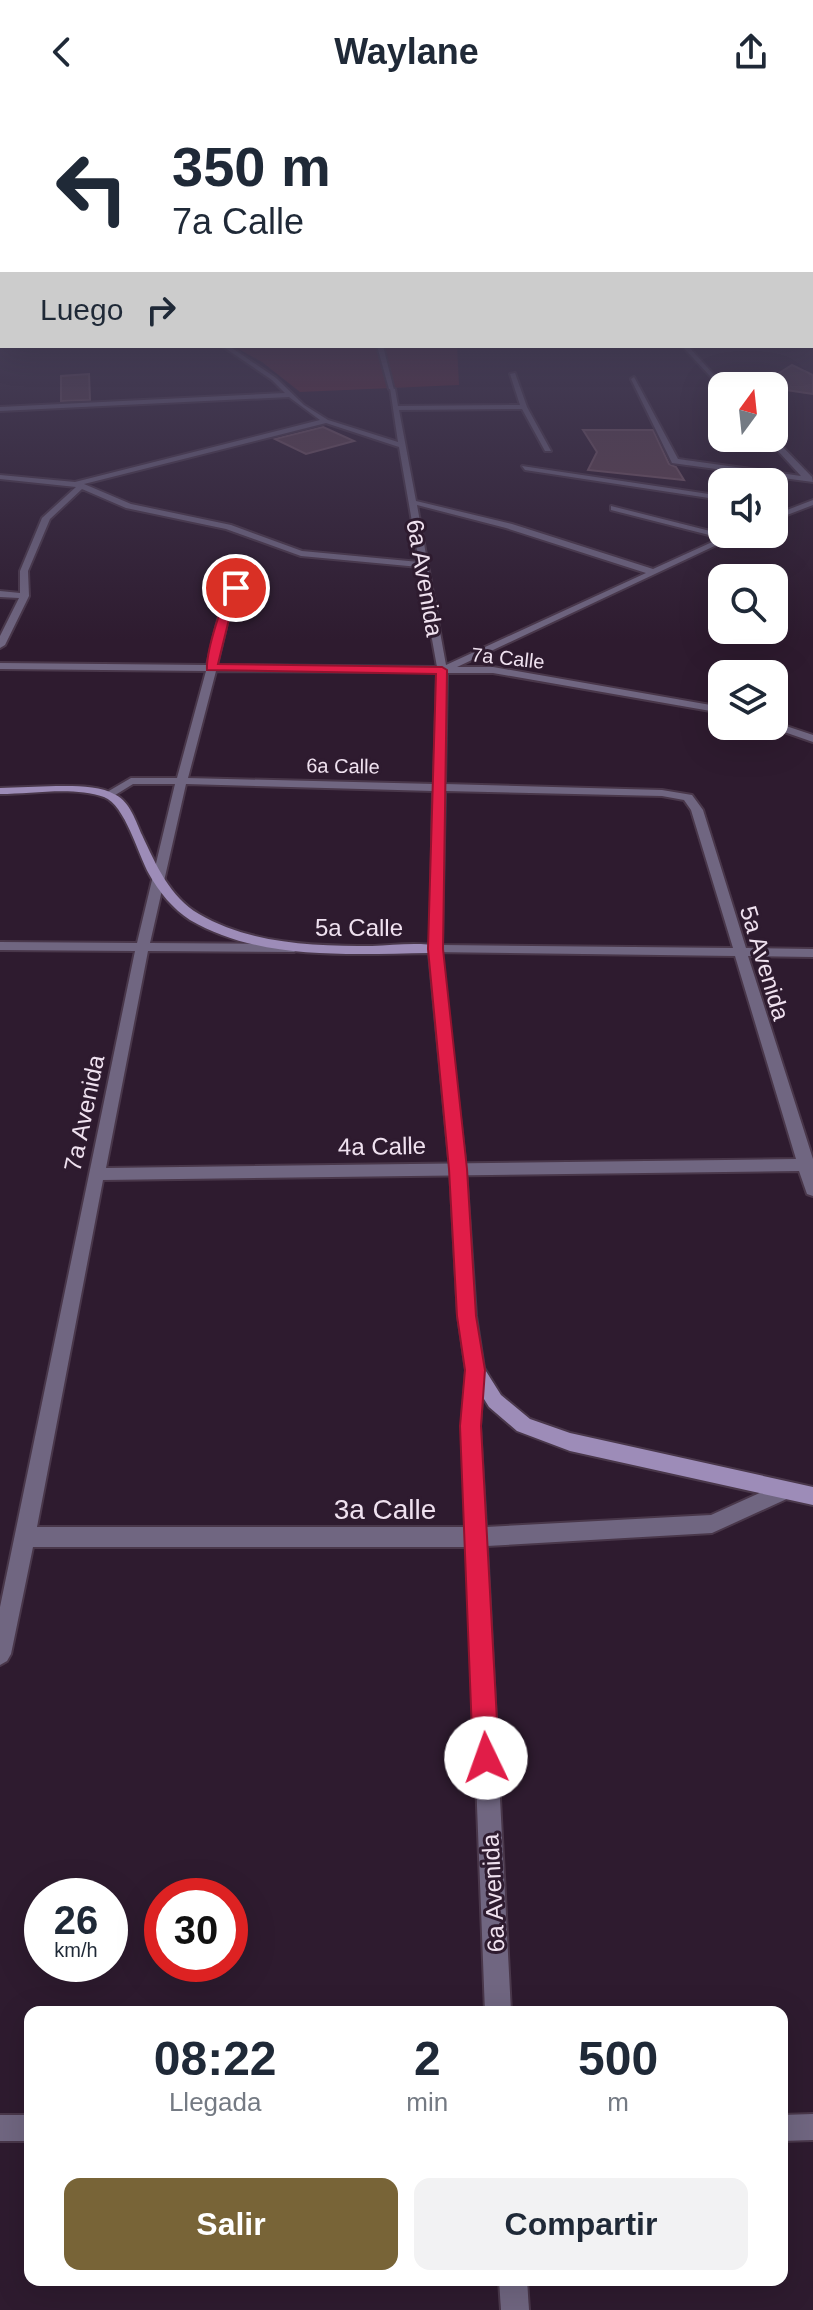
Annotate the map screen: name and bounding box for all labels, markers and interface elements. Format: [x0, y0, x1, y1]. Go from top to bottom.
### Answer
icon: back [40, 30, 84, 74]
icon: share [729, 30, 773, 74]
text: Waylane [334, 31, 479, 72]
text: 350 m [172, 135, 331, 198]
icon: left [40, 136, 144, 240]
text: 7a Calle [172, 201, 304, 242]
icon: right [139, 288, 183, 332]
text: Luego [40, 293, 123, 326]
north arrow [708, 372, 788, 452]
map controls [708, 372, 788, 740]
button: sound [708, 468, 788, 548]
street label: 6a Avenida [401, 517, 449, 639]
pin [202, 554, 270, 622]
button: search [708, 564, 788, 644]
icon: arrive [214, 566, 258, 610]
street label: 7a Calle [470, 643, 546, 673]
button: layers [708, 660, 788, 740]
street label: 6a Calle [306, 754, 380, 778]
street label: 5a Avenida [735, 902, 795, 1024]
street label: 5a Calle [315, 914, 403, 941]
street label: 7a Avenida [58, 1052, 110, 1174]
street label: 4a Calle [338, 1132, 426, 1160]
street label: 3a Calle [334, 1494, 436, 1525]
position arrow [444, 1716, 528, 1800]
street label: 6a Avenida [476, 1833, 510, 1953]
speed limit sign: 30 [144, 1878, 248, 1982]
text: 26 [54, 1898, 98, 1942]
text: km/h [54, 1939, 98, 1961]
text: 08:22 [154, 2032, 277, 2085]
text: 2 [414, 2032, 441, 2085]
text: 500 [578, 2032, 658, 2085]
text: Llegada [169, 2087, 261, 2117]
text: min [406, 2087, 448, 2117]
text: m [607, 2087, 629, 2117]
button: Salir [64, 2178, 398, 2270]
button: Compartir [414, 2178, 748, 2270]

